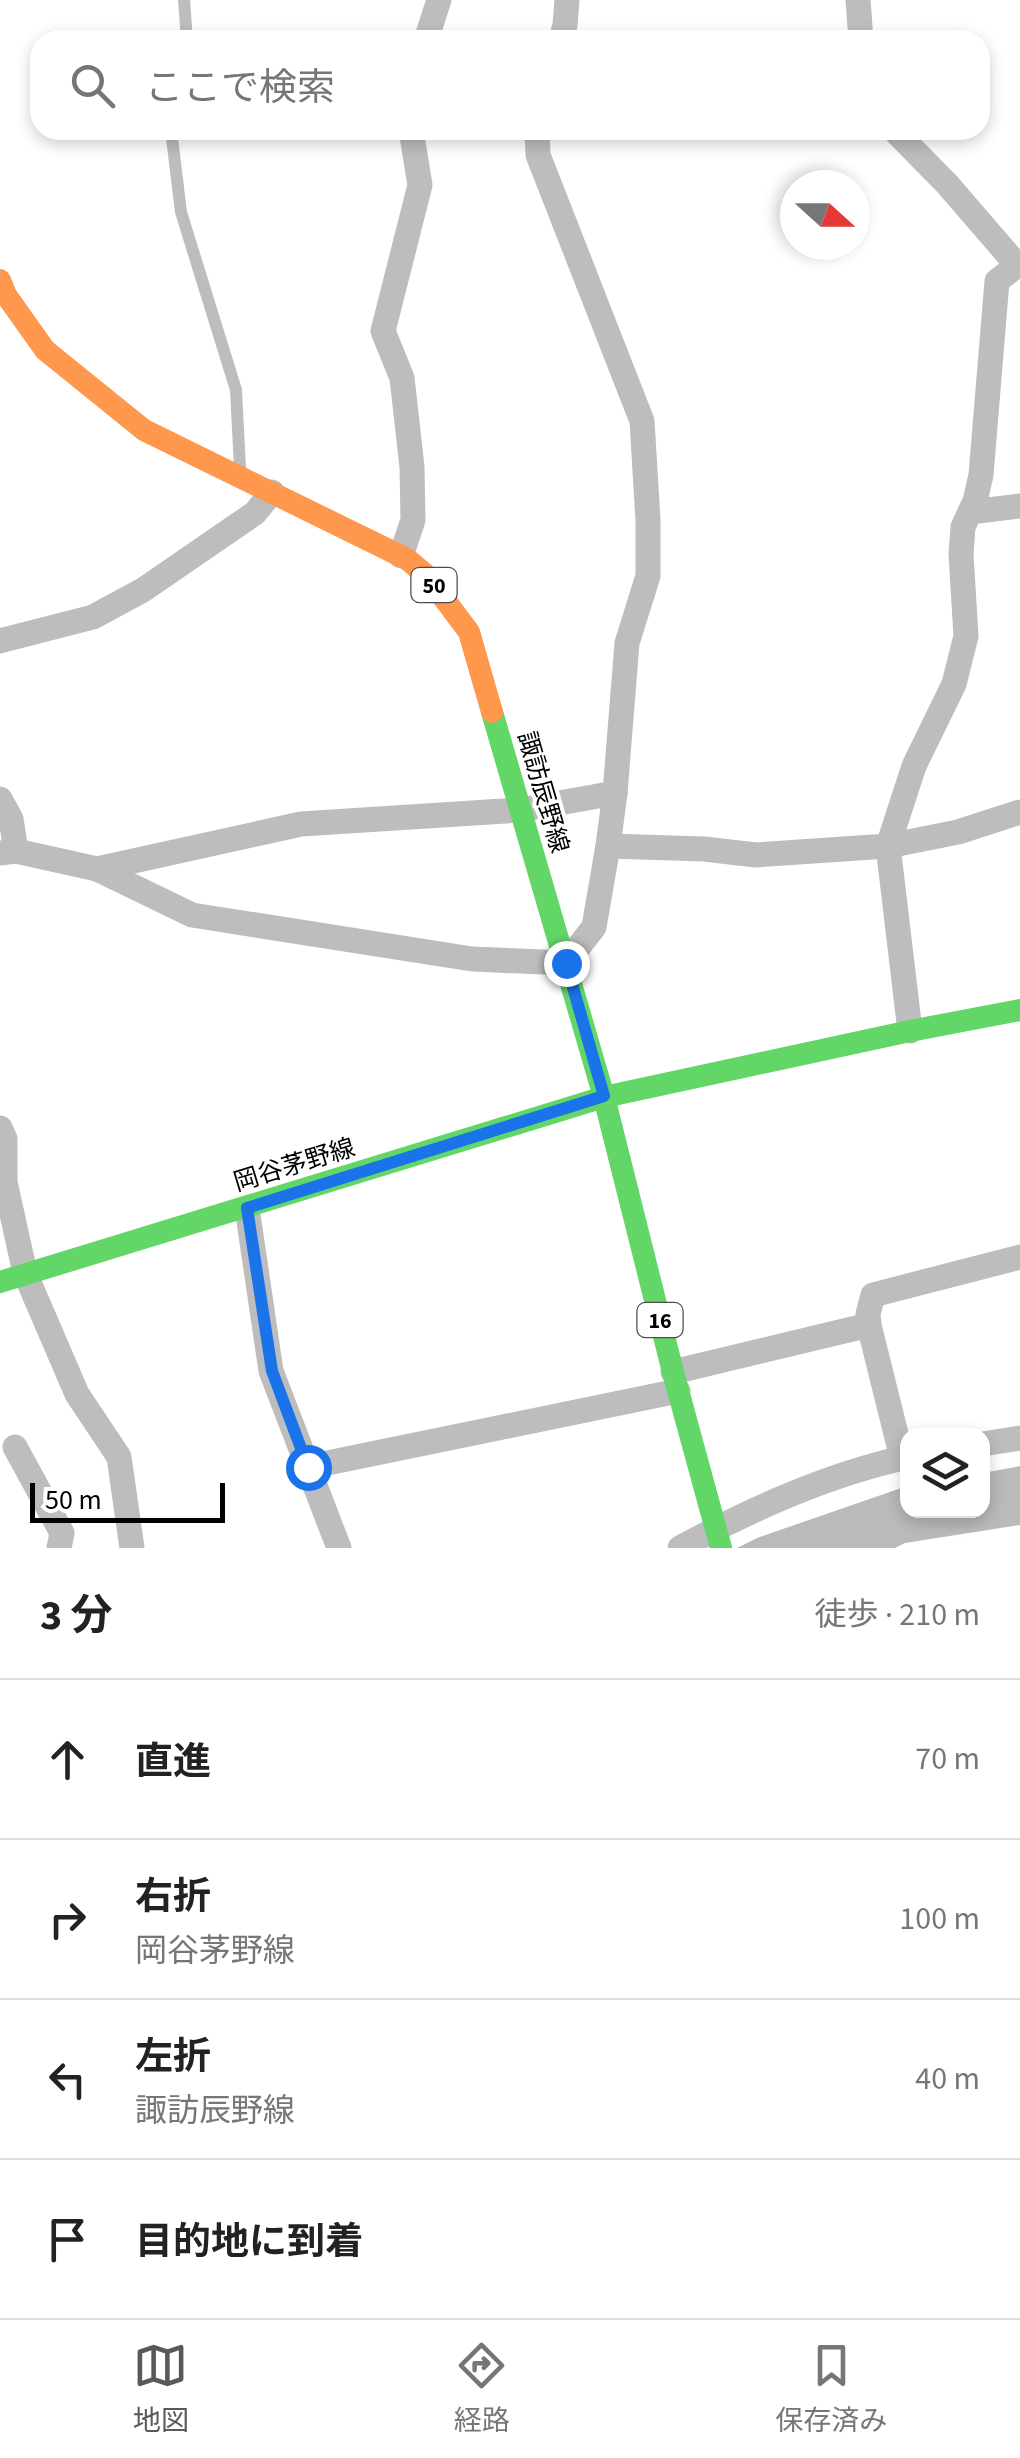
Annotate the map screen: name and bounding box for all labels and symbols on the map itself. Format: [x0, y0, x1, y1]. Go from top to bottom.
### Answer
north arrow [780, 170, 870, 260]
road number: 50 [412, 568, 456, 602]
street label: 諏訪辰野線 [509, 727, 578, 857]
route end [544, 941, 590, 987]
street label: 岡谷茅野線 [229, 1129, 359, 1200]
road number: 16 [638, 1303, 682, 1337]
route start [286, 1445, 332, 1491]
scale bar [30, 1478, 225, 1522]

